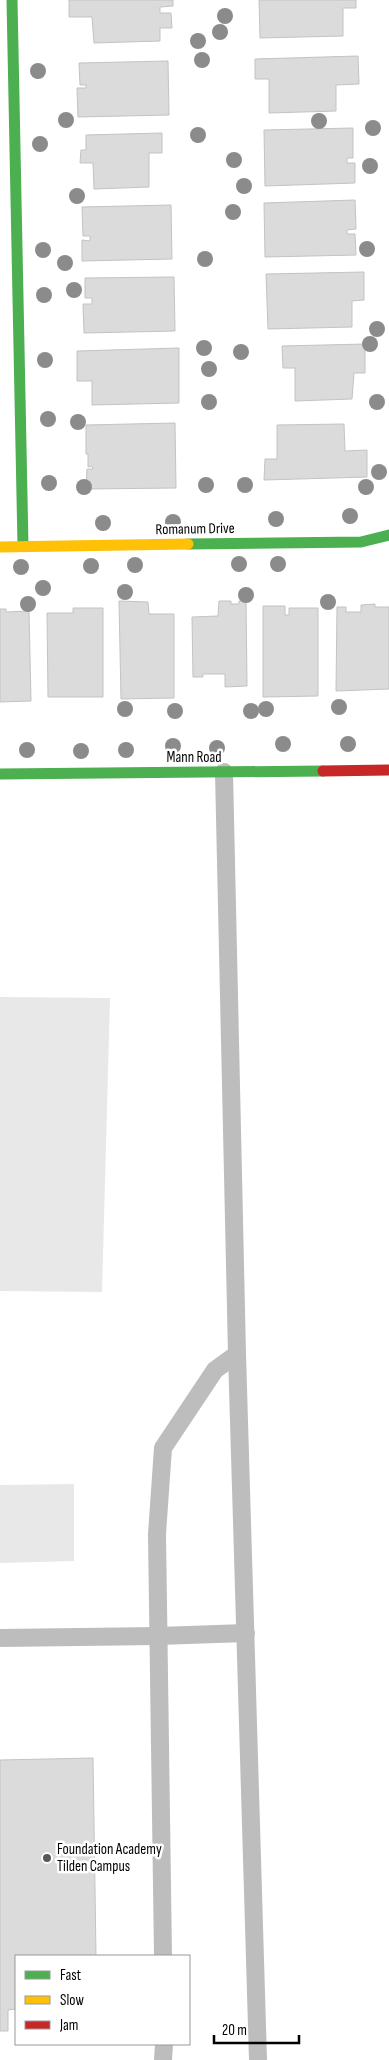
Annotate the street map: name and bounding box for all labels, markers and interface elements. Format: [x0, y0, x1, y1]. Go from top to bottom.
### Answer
street label: Romanum Drive [155, 519, 235, 539]
street label: Mann Road [167, 748, 221, 767]
place label: Foundation Academy Tilden Campus [57, 1840, 162, 1876]
marker: Foundation Academy Tilden Campus [41, 1852, 53, 1864]
legend [15, 1955, 190, 2045]
text: Fast [60, 1966, 82, 1985]
text: Slow [60, 1991, 84, 2010]
scale bar [214, 2012, 299, 2044]
text: Jam [59, 2016, 78, 2035]
text: 20 m [222, 2021, 247, 2040]

